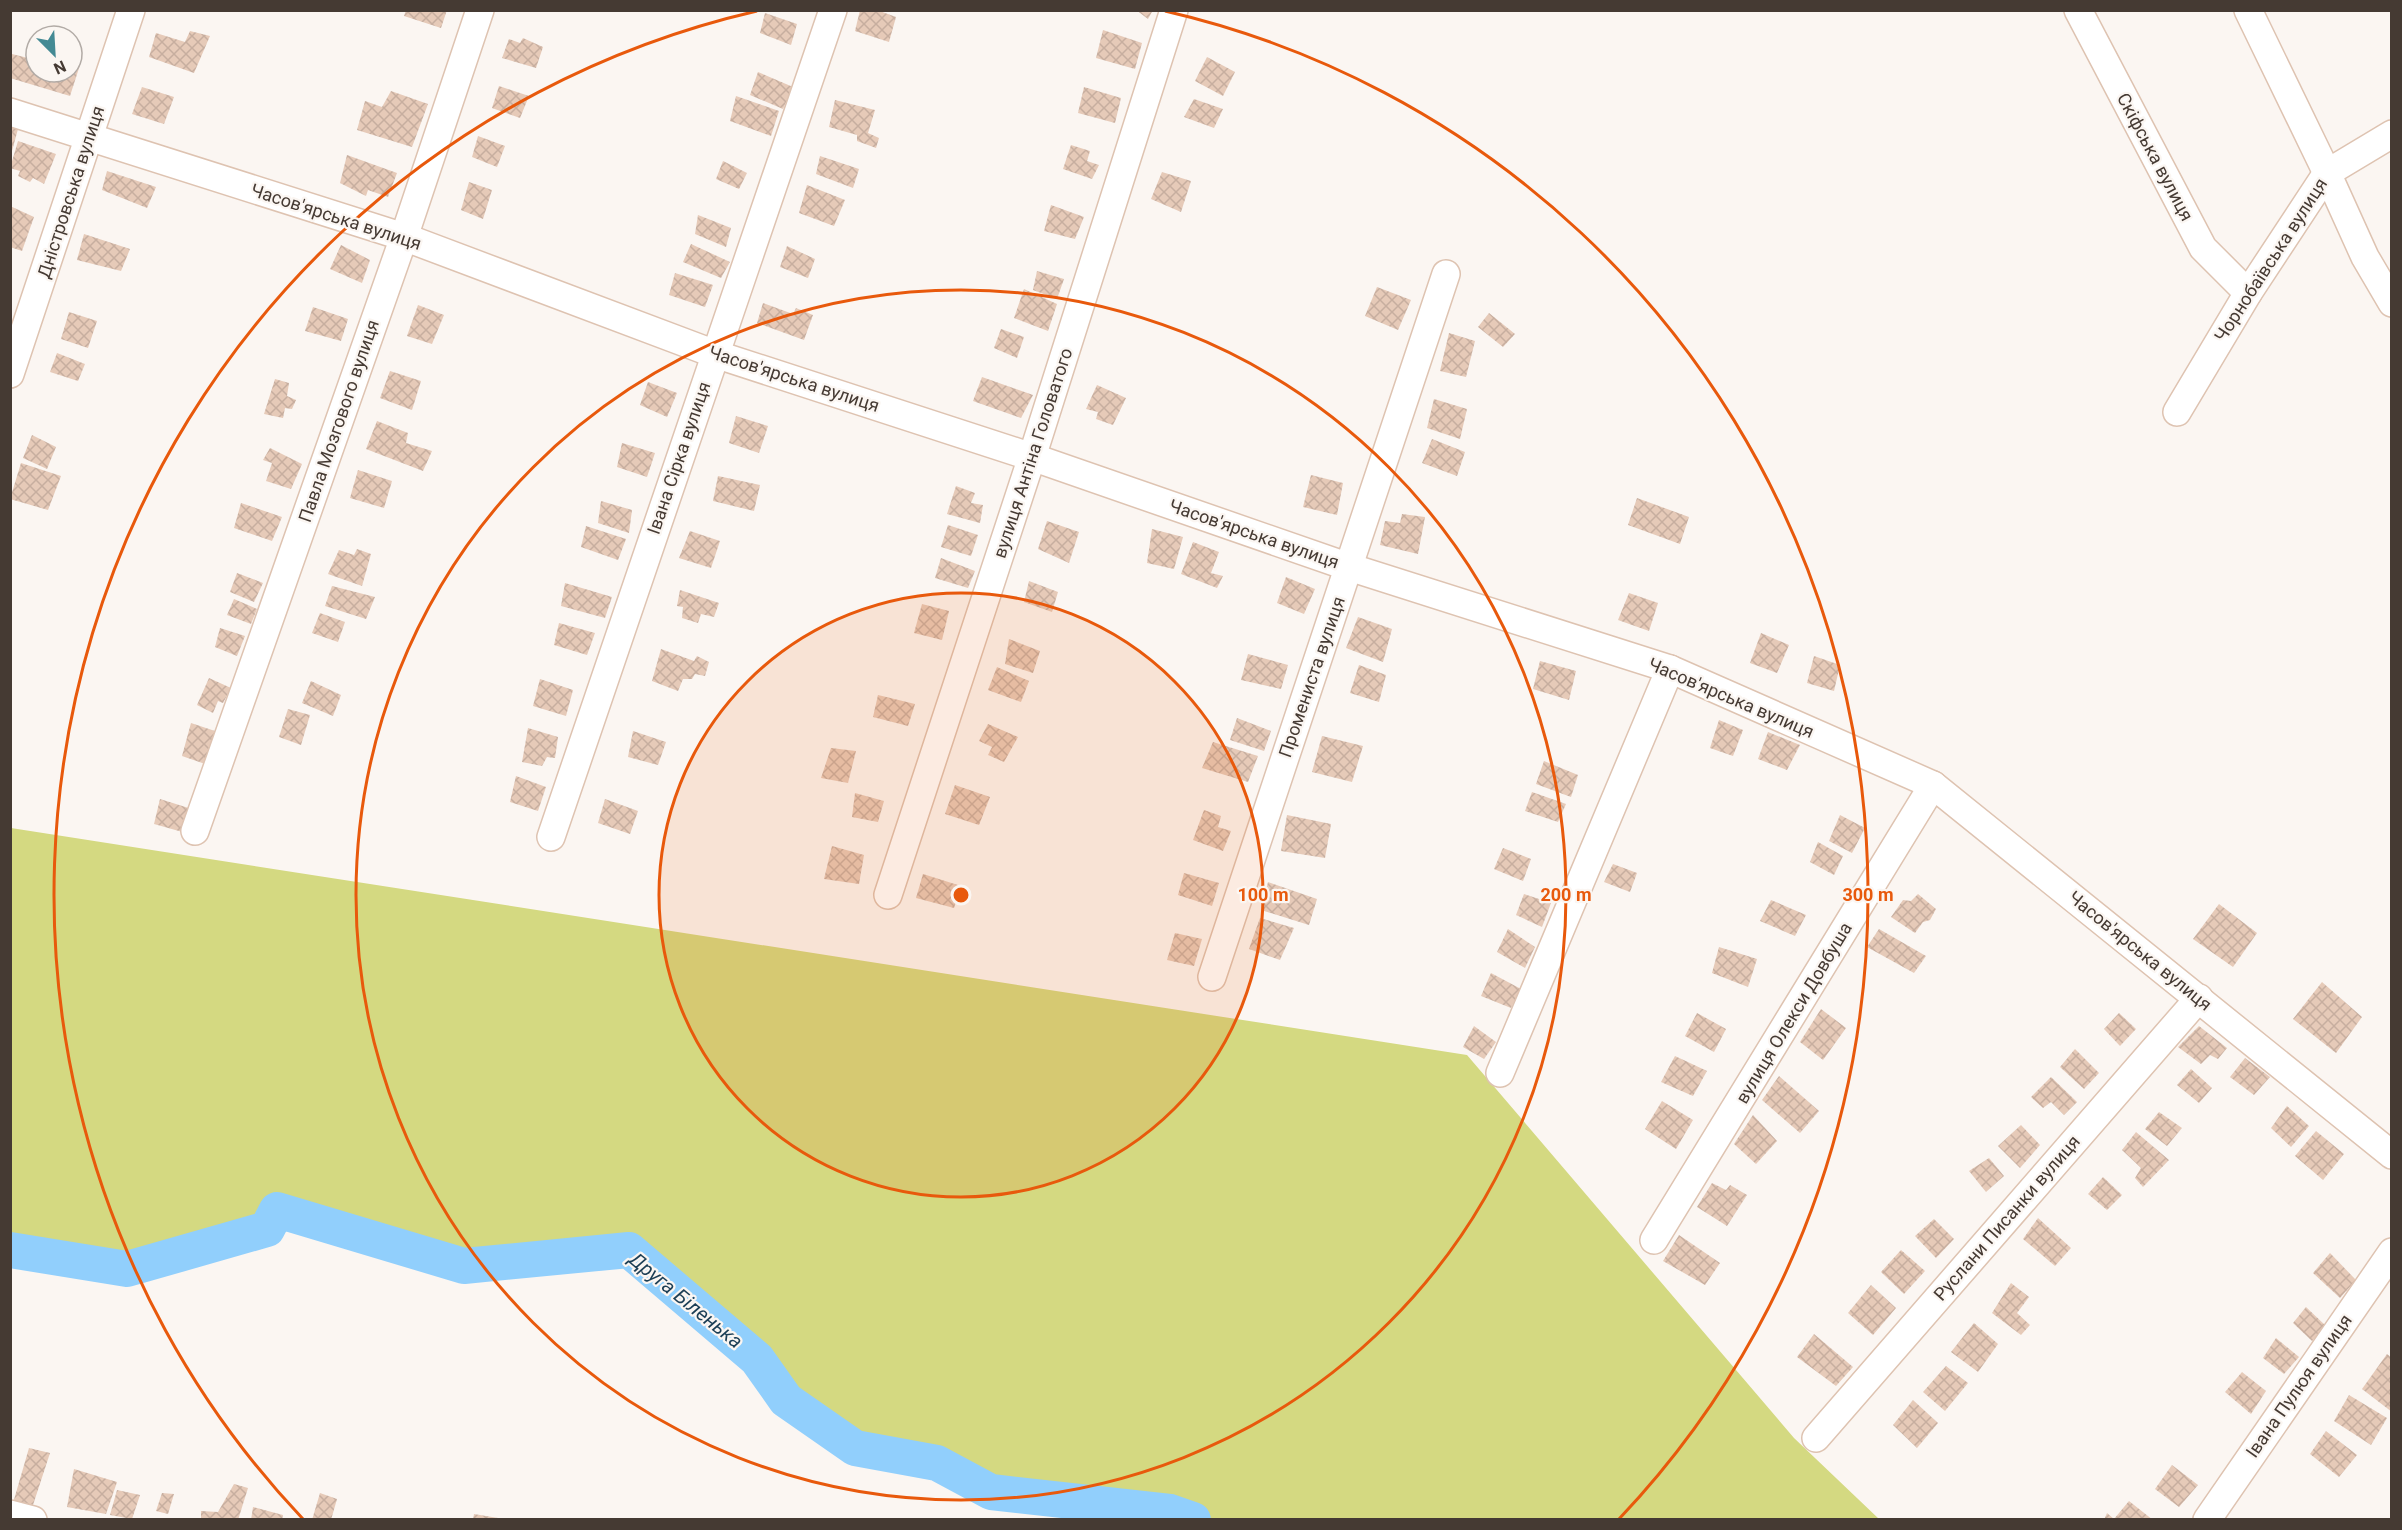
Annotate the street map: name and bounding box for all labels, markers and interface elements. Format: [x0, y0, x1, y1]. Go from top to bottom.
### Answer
north arrow [24, 24, 84, 84]
text: N [51, 56, 69, 78]
street label: Скіфська вулиця [2113, 89, 2198, 224]
street label: Дністровська вулиця [33, 103, 108, 281]
street label: Чорнобаївська вулиця [2210, 174, 2331, 345]
street label: Часов'ярська вулиця [248, 179, 424, 254]
street label: Павла Мозгового вулиця [294, 317, 383, 525]
street label: Часов'ярська вулиця [706, 341, 882, 416]
street label: вулиця Антіна Головатого [989, 345, 1076, 560]
street label: Івана Сірка вулиця [643, 379, 714, 537]
street label: Часов'ярська вулиця [1167, 495, 1342, 572]
street label: Промениста вулиця [1274, 594, 1349, 760]
street label: Часов'ярська вулиця [1645, 653, 1817, 742]
text: 100 m [1237, 884, 1289, 905]
text: 200 m [1540, 884, 1592, 905]
text: 300 m [1842, 884, 1894, 905]
centre of rings [951, 885, 971, 905]
street label: Часов'ярська вулиця [2065, 886, 2216, 1015]
street label: вулиця Олекси Довбуша [1731, 918, 1856, 1107]
street label: Руслани Писанки вулиця [1929, 1131, 2084, 1305]
water label: Друга Біленька [623, 1246, 748, 1353]
street label: Івана Пулюя вулиця [2241, 1310, 2356, 1461]

